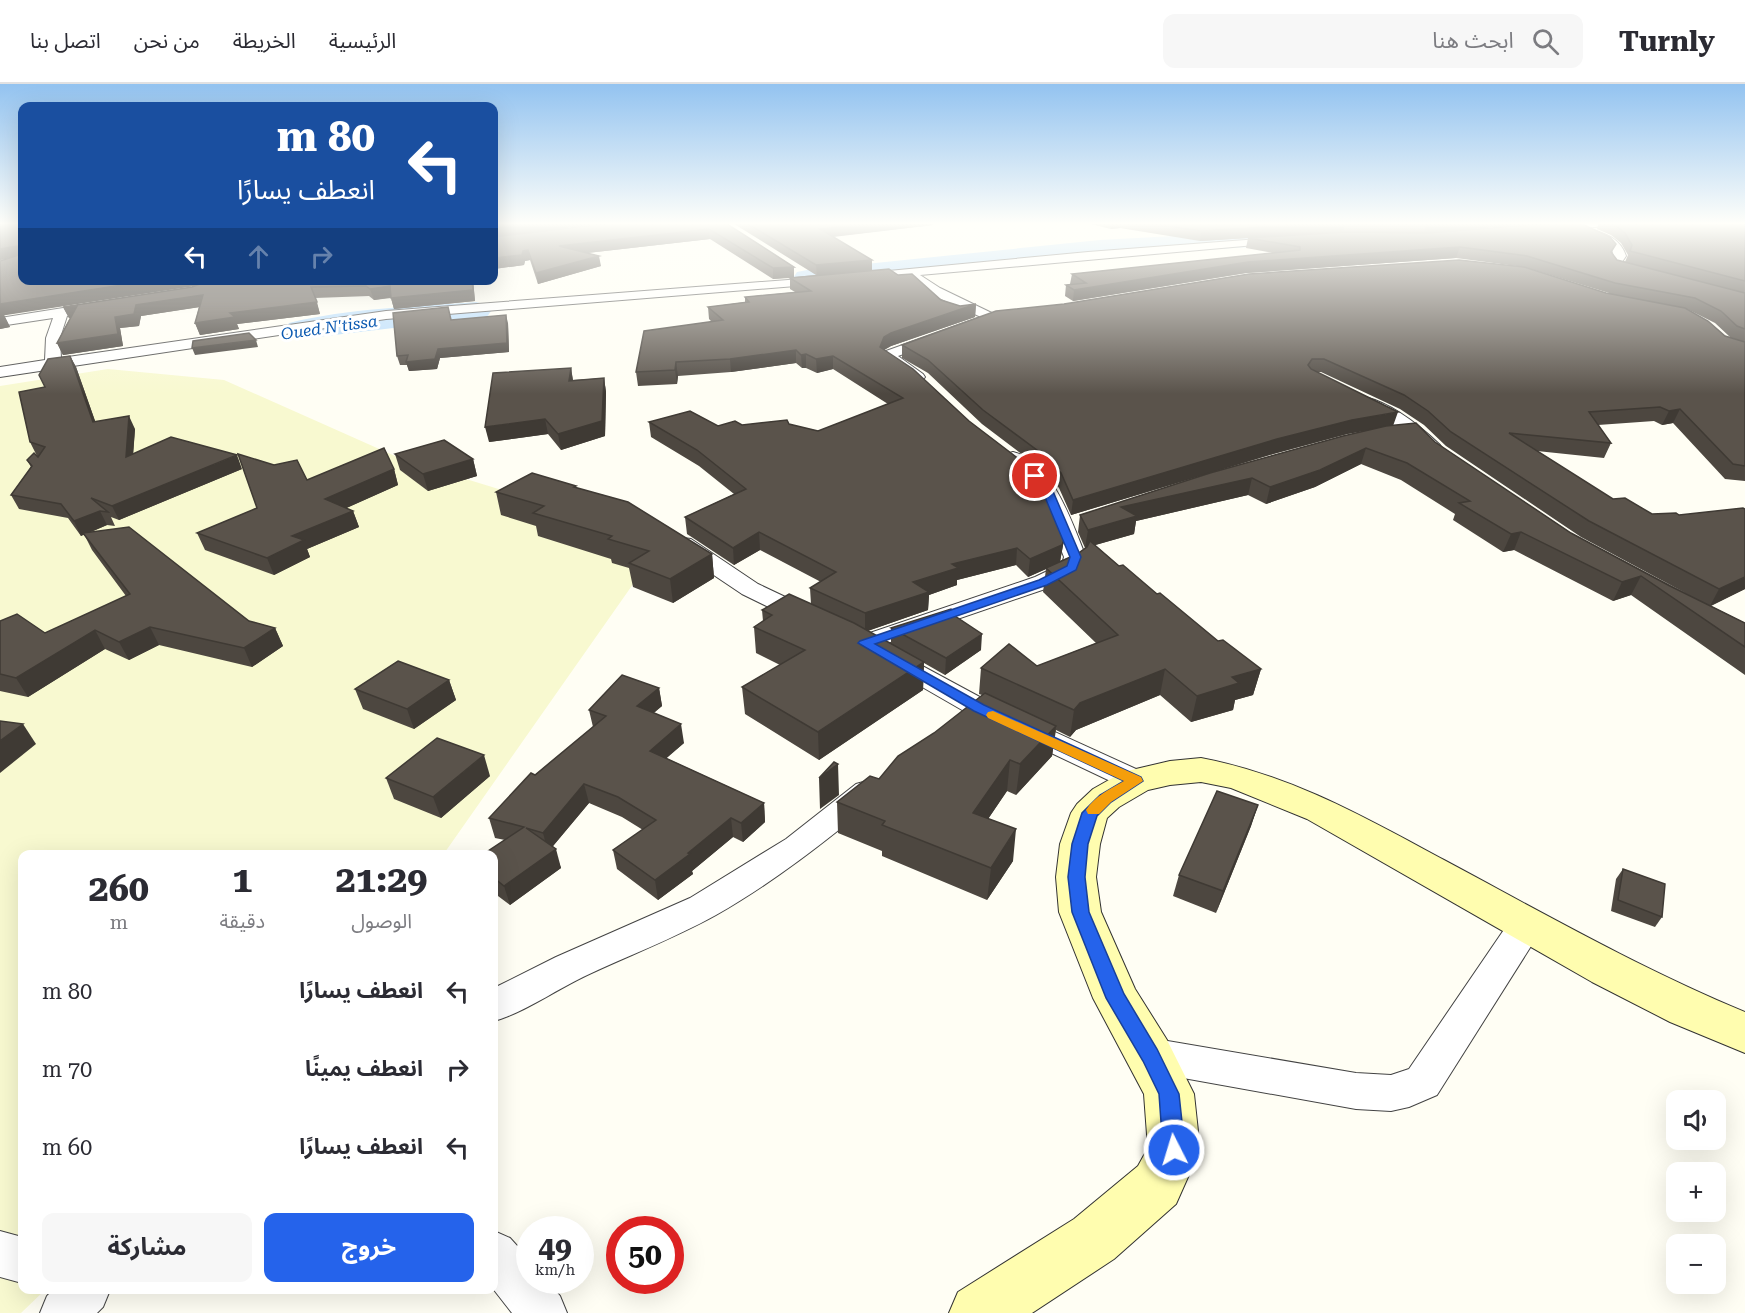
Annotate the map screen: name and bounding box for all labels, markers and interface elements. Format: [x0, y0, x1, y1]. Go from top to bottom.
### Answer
search box [1163, 14, 1583, 68]
icon: search [1529, 25, 1562, 58]
text: Turnly [1619, 25, 1715, 58]
text: ابحث هنا [1432, 28, 1514, 53]
text: اتصل بنا [30, 29, 101, 53]
text: من نحن [134, 29, 200, 53]
text: الخريطة [233, 29, 296, 53]
text: الرئيسية [329, 29, 396, 53]
text: 80 m [277, 112, 375, 161]
icon: left [396, 126, 474, 204]
text: انعطف يسارًا [237, 174, 375, 206]
icon: left [179, 240, 212, 273]
icon: ahead [242, 240, 275, 273]
icon: right [305, 240, 338, 273]
water label: Oued N'tissa [280, 311, 379, 344]
pin [1009, 450, 1060, 501]
icon: arrive [1018, 459, 1051, 492]
text: 1 [232, 859, 252, 901]
text: 21:29 [336, 859, 428, 901]
text: 260 [89, 868, 149, 910]
text: دقيقة [220, 909, 265, 933]
text: الوصول [351, 909, 412, 933]
text: m [110, 910, 128, 934]
icon: left [441, 975, 474, 1008]
text: انعطف يسارًا [299, 978, 423, 1003]
text: 80 m [42, 979, 92, 1004]
icon: right [441, 1053, 474, 1086]
text: انعطف يمينًا [305, 1056, 423, 1081]
text: 70 m [42, 1057, 92, 1082]
map controls [1666, 1090, 1726, 1294]
button: sound [1666, 1090, 1726, 1150]
position arrow [1142, 1118, 1206, 1182]
icon: left [441, 1131, 474, 1164]
text: انعطف يسارًا [299, 1134, 423, 1159]
text: 60 m [42, 1135, 92, 1160]
button: + [1666, 1162, 1726, 1222]
button: مشاركة [42, 1213, 252, 1282]
button: خروج [264, 1213, 474, 1282]
speed limit sign: 50 [606, 1216, 684, 1294]
text: 49 [538, 1230, 572, 1265]
button: − [1666, 1234, 1726, 1294]
text: km/h [535, 1261, 575, 1279]

